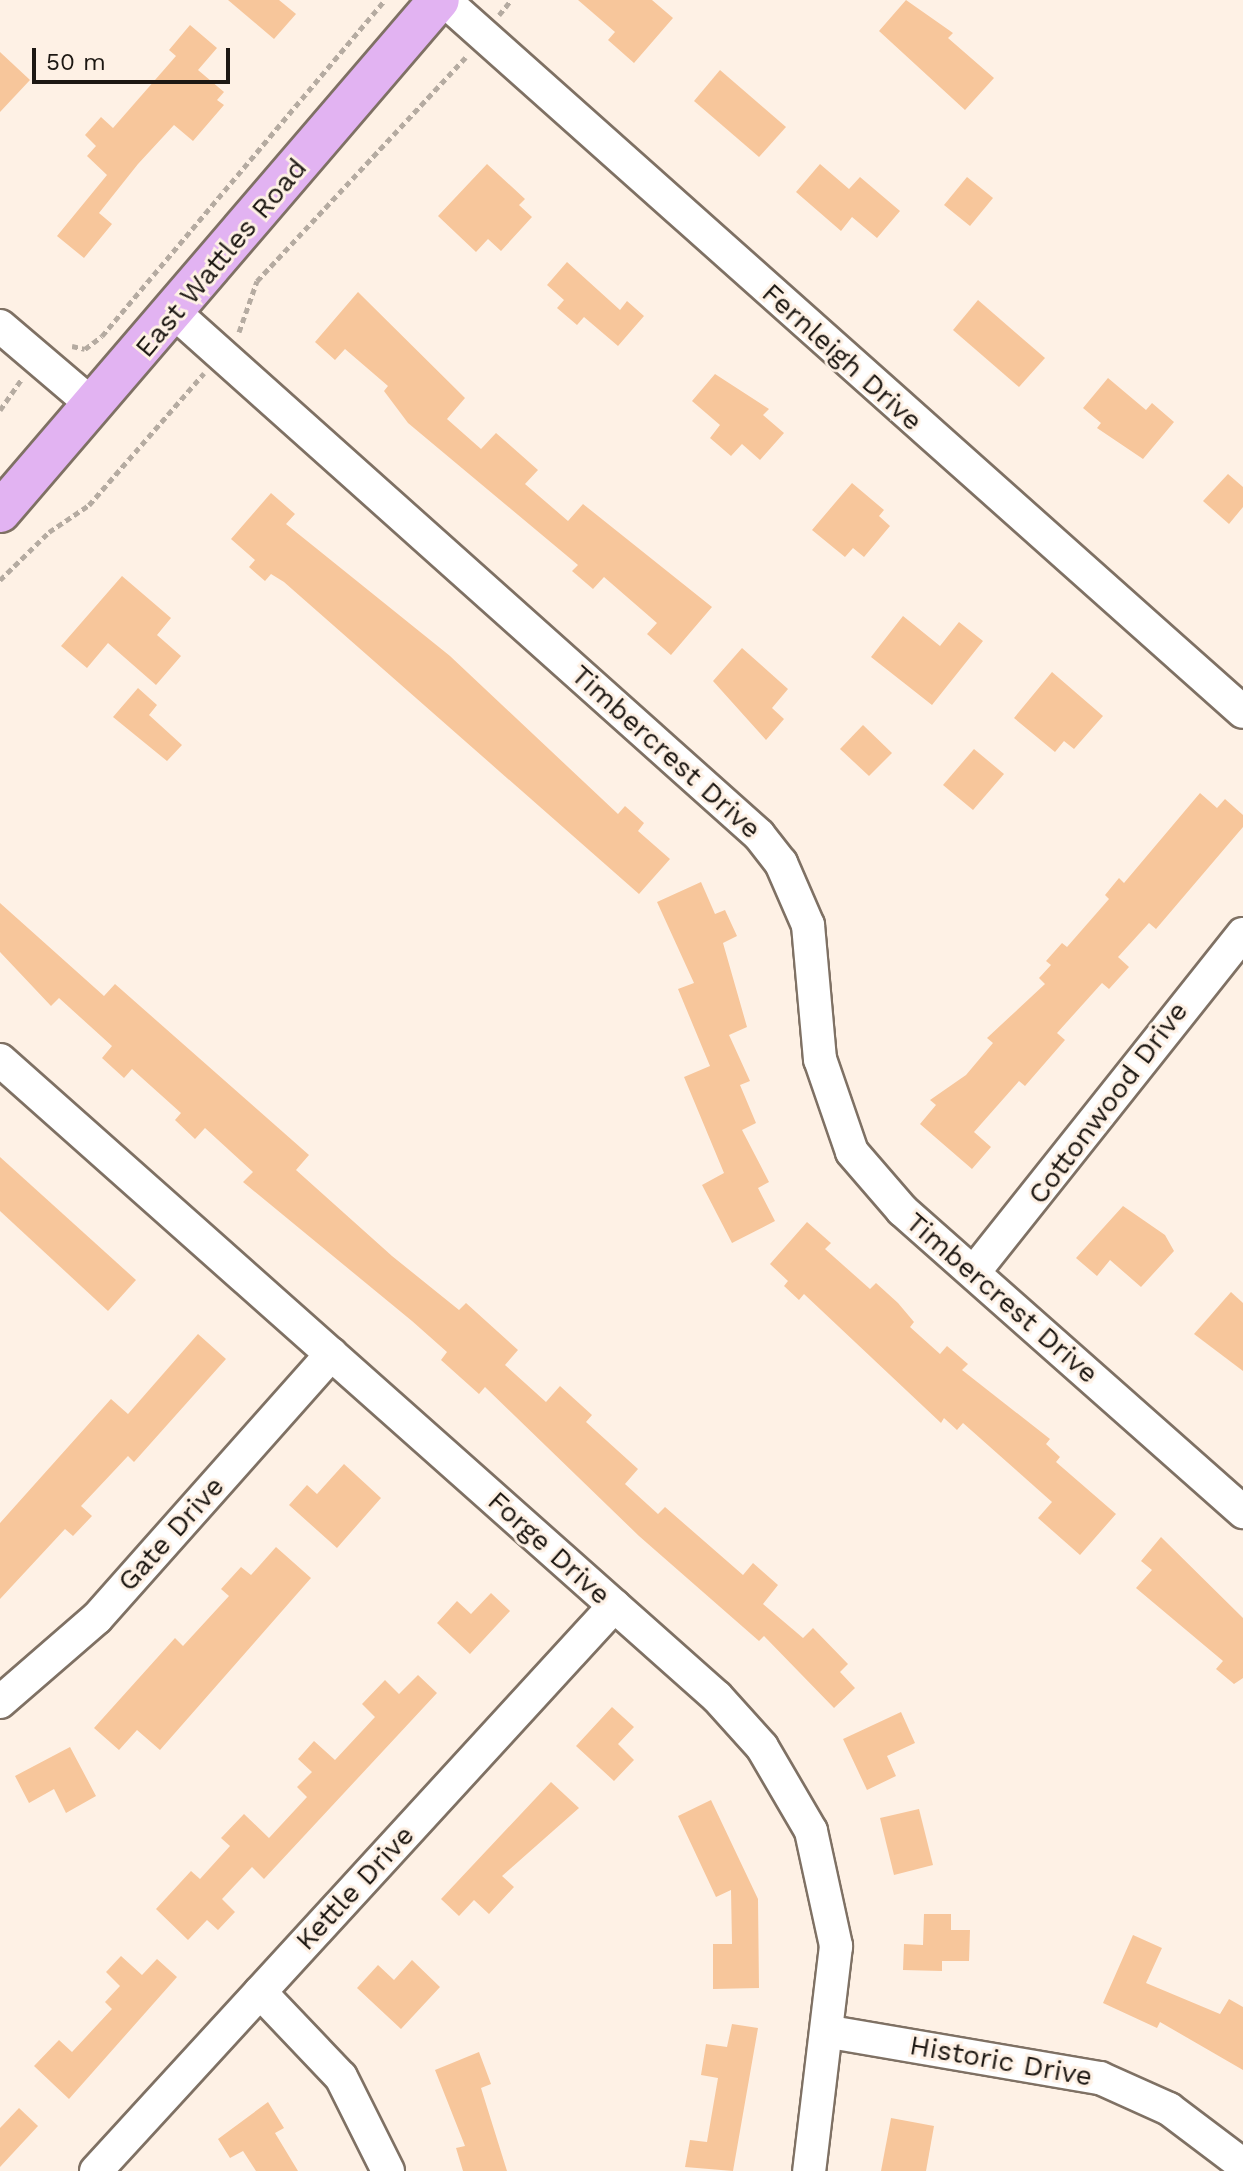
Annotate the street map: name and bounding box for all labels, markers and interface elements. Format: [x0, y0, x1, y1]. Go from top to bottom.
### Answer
scale bar [36, 32, 234, 82]
text: 50 m [46, 48, 106, 76]
street label: East Wattles Road [128, 151, 314, 365]
street label: Fernleigh Drive [755, 276, 929, 438]
street label: Timbercrest Drive [564, 658, 768, 846]
street label: Cottonwood Drive [1021, 995, 1195, 1211]
street label: Timbercrest Drive [899, 1205, 1105, 1391]
street label: Gate Drive [111, 1470, 231, 1598]
street label: Forge Drive [481, 1484, 617, 1612]
street label: Kettle Drive [289, 1819, 421, 1957]
street label: Historic Drive [907, 2028, 1095, 2094]

